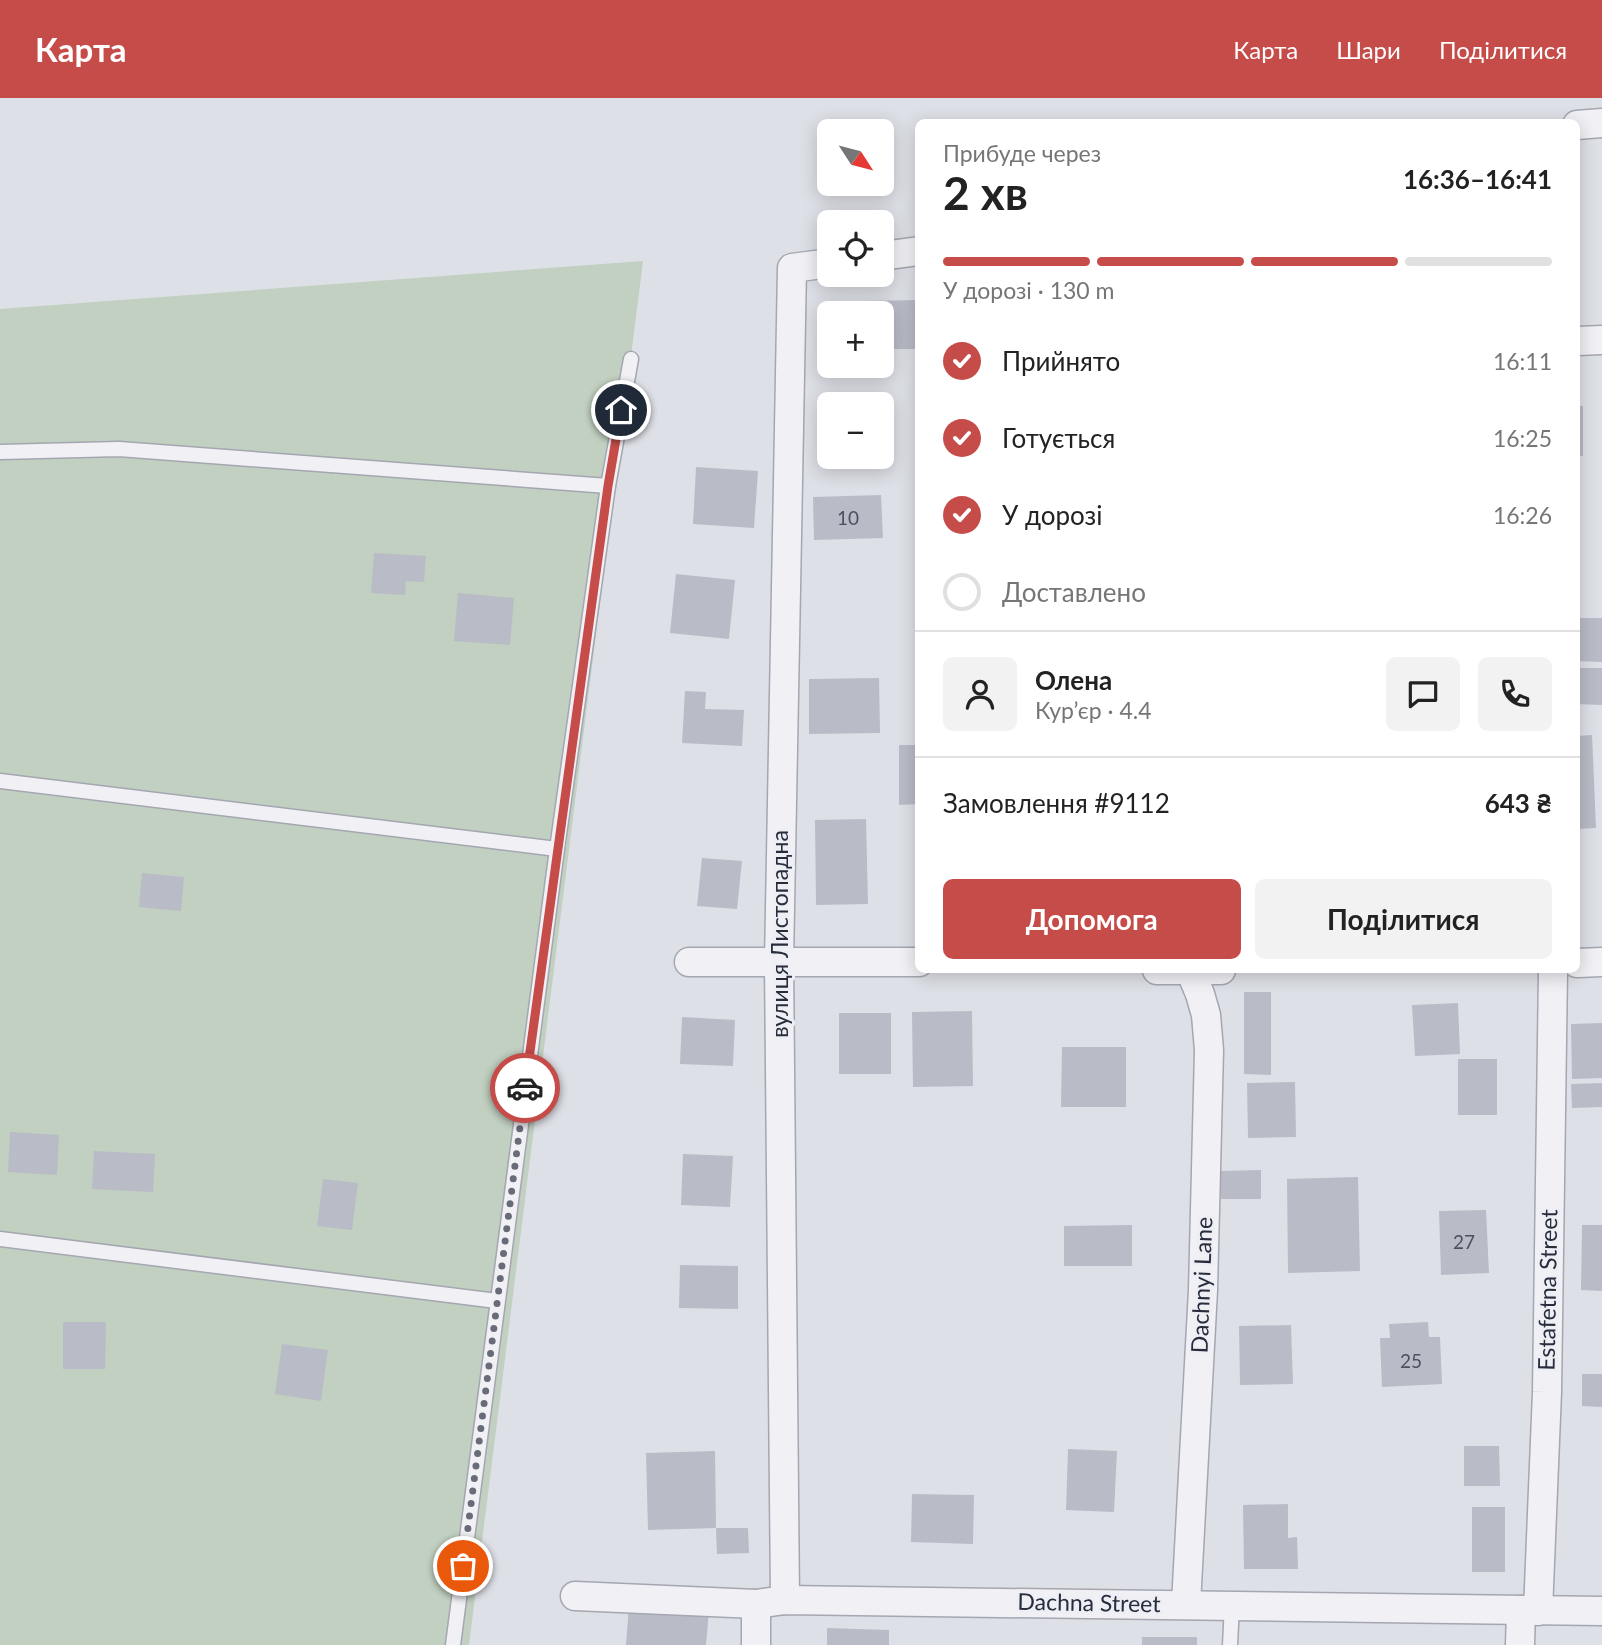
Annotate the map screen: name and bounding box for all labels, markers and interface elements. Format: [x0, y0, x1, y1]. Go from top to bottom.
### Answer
text: Карта [35, 29, 126, 69]
text: Карта [1233, 35, 1298, 64]
text: Шари [1336, 35, 1401, 64]
text: Поділитися [1439, 35, 1567, 64]
north arrow [817, 119, 894, 196]
map controls [817, 119, 894, 469]
text: Прибуде через [943, 139, 1101, 167]
text: 16:36–16:41 [1403, 163, 1552, 195]
text: 2 хв [943, 165, 1028, 220]
button: locate [817, 210, 894, 287]
text: У дорозі · 130 m [943, 276, 1114, 304]
button: + [817, 301, 894, 378]
icon: check [943, 342, 981, 380]
text: Прийнято [1002, 345, 1120, 377]
text: 16:11 [1493, 347, 1552, 375]
pin [591, 380, 651, 440]
icon: home [602, 391, 640, 429]
button: − [817, 392, 894, 469]
icon: check [943, 419, 981, 457]
text: Готується [1002, 422, 1115, 454]
text: 16:25 [1493, 424, 1552, 452]
icon: check [943, 496, 981, 534]
text: У дорозі [1002, 499, 1102, 531]
text: 16:26 [1493, 501, 1552, 529]
house number: 10 [837, 506, 859, 529]
text: Доставлено [1002, 576, 1146, 608]
button: person [943, 657, 1017, 731]
button: chat [1386, 657, 1460, 731]
button: phone [1478, 657, 1552, 731]
text: Олена [1035, 664, 1112, 696]
text: Кур’єр · 4.4 [1035, 696, 1152, 724]
text: Замовлення #9112 [943, 787, 1170, 819]
text: 643 ₴ [1485, 787, 1552, 819]
street label: вулиця Листопадна [765, 830, 793, 1038]
button: Допомога [943, 879, 1241, 959]
button: Поділитися [1255, 879, 1552, 959]
courier [490, 1053, 560, 1123]
icon: car [506, 1069, 544, 1107]
street label: Estafetna Street [1532, 1208, 1562, 1371]
street label: Dachnyi Lane [1185, 1216, 1217, 1354]
house number: 27 [1453, 1230, 1475, 1253]
house number: 25 [1400, 1349, 1422, 1372]
pin [433, 1536, 493, 1596]
icon: bag [444, 1547, 482, 1585]
street label: Dachna Street [1017, 1587, 1162, 1617]

